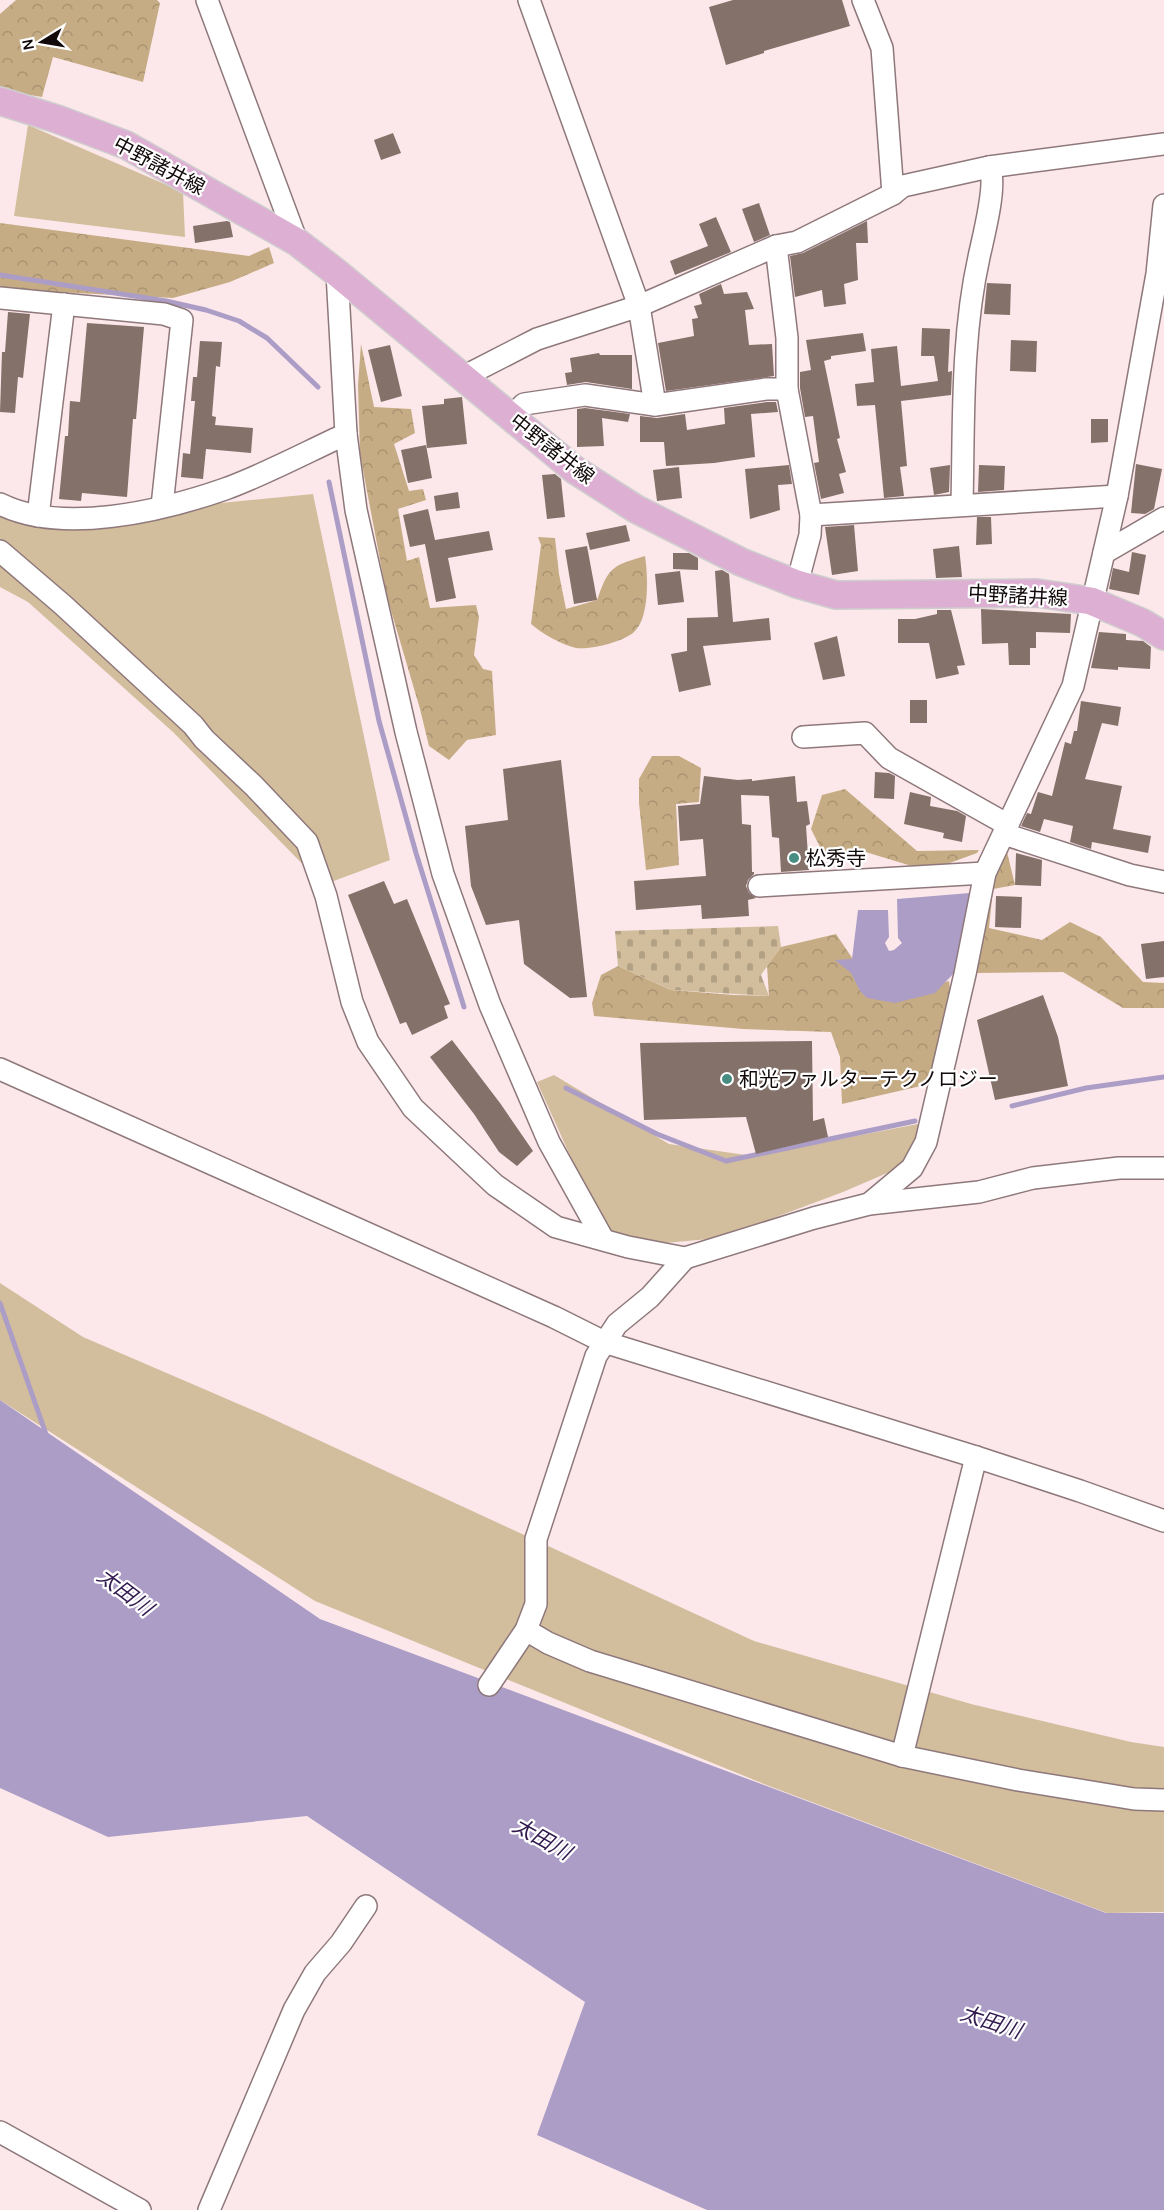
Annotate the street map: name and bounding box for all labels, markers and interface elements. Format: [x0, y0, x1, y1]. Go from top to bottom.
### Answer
north arrow [12, 12, 72, 72]
text: N [17, 37, 38, 52]
street label: 中野諸井線 [109, 132, 209, 200]
street label: 中野諸井線 [506, 409, 598, 489]
street label: 中野諸井線 [967, 582, 1069, 610]
place label: 松秀寺 [806, 847, 866, 870]
marker: 松秀寺 [787, 851, 801, 865]
place label: 和光ファルターテクノロジー [739, 1068, 998, 1091]
marker: 和光ファルターテクノロジー [720, 1072, 734, 1086]
water label: 太田川 [93, 1563, 159, 1622]
water label: 太田川 [509, 1813, 577, 1866]
water label: 太田川 [957, 2001, 1027, 2044]

